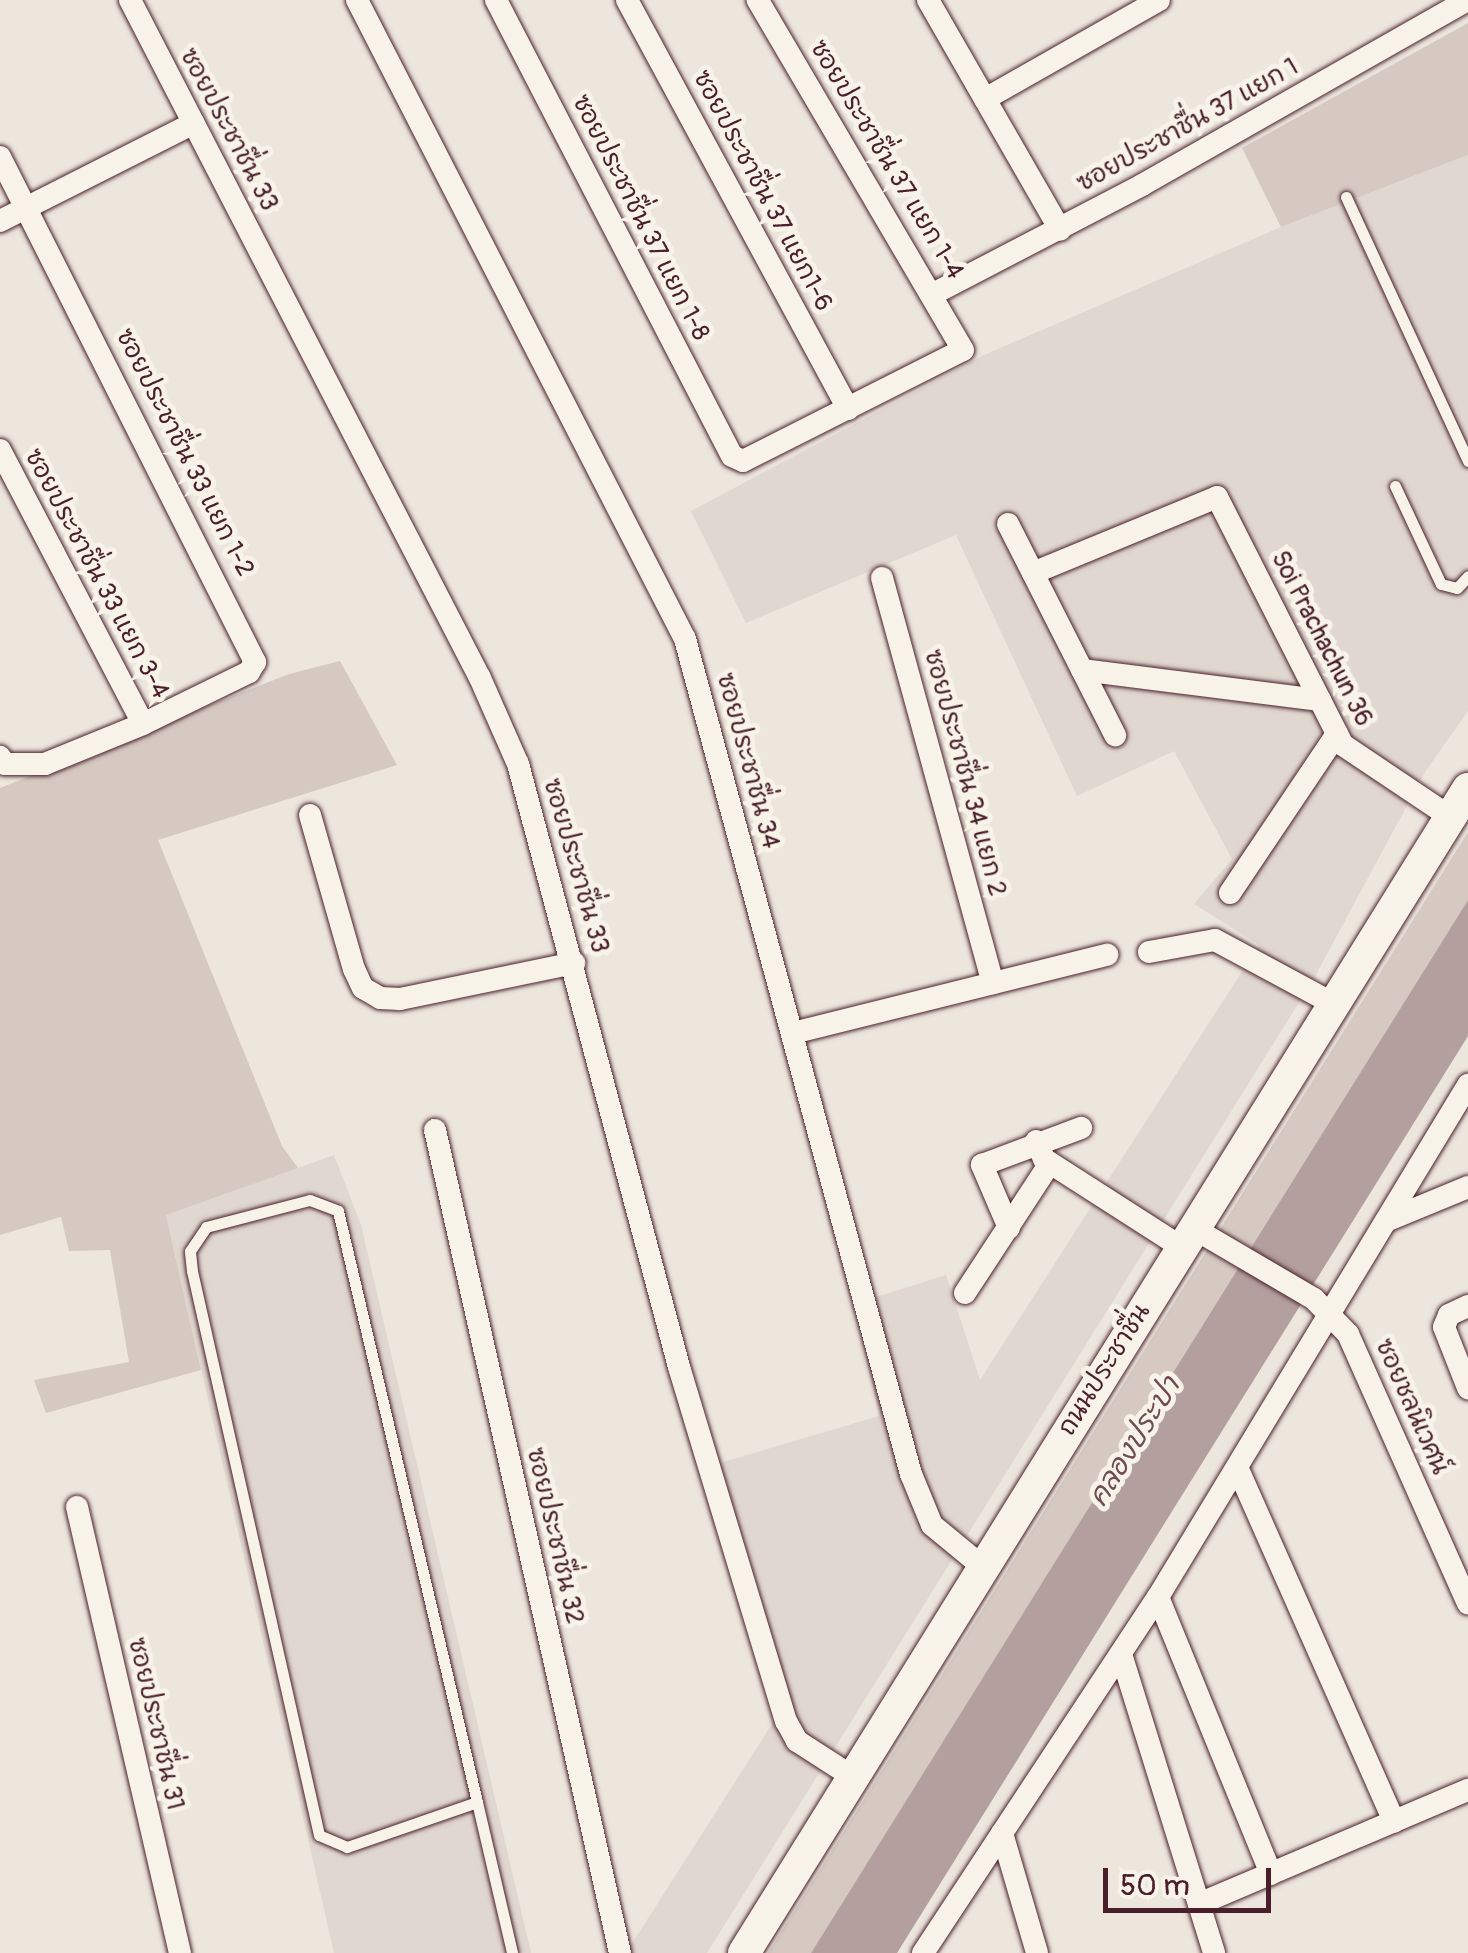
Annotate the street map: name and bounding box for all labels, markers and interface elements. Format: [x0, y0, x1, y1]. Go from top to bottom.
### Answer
street label: ซอยประชาชื่น 37 แยก 1-4 [803, 35, 969, 285]
street label: ซอยประชาชื่น 33 [172, 43, 284, 217]
street label: ซอยประชาชื่น 37 แยก 1 [1072, 53, 1304, 199]
street label: ซอยประชาชื่น 37 แยก1-6 [686, 66, 838, 316]
street label: ซอยประชาชื่น 37 แยก 1-8 [565, 90, 715, 346]
street label: ซอยประชาชื่น 33 แยก 1-2 [109, 324, 259, 582]
street label: ซอยประชาชื่น 33 แยก 3-4 [17, 444, 175, 704]
street label: Soi Prachachun 36 [1264, 546, 1378, 732]
street label: ซอยประชาชื่น 34 แยก 2 [917, 647, 1011, 899]
street label: ซอยประชาชื่น 34 [709, 670, 785, 852]
street label: ซอยประชาชื่น 33 [536, 775, 614, 957]
street label: ถนนประชาชื่น [1053, 1299, 1157, 1441]
street label: ซอยชลนิเวศน์ [1368, 1335, 1454, 1479]
water label: คลองประปา [1082, 1371, 1188, 1513]
street label: ซอยประชาชื่น 32 [519, 1445, 589, 1627]
street label: ซอยประชาชื่น 31 [121, 1635, 189, 1813]
scale bar [1108, 1848, 1276, 1910]
text: 50 m [1120, 1867, 1190, 1904]

